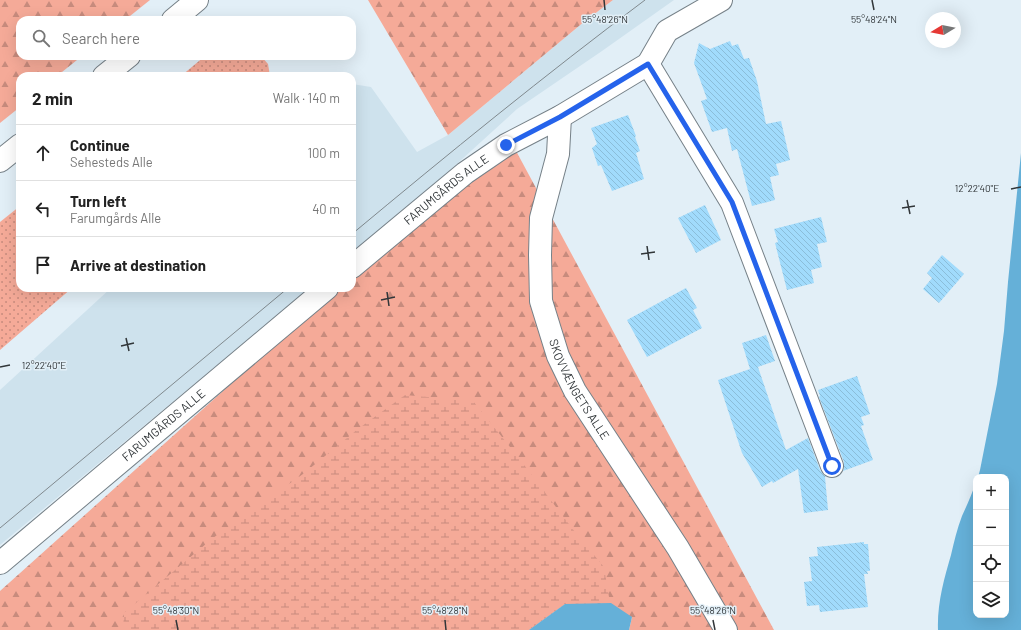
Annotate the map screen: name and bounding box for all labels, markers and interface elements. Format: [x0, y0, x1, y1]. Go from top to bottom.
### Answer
north arrow [925, 12, 961, 48]
text: 55°48'26"N [582, 13, 628, 25]
text: 55°48'24"N [851, 13, 897, 25]
search box [16, 16, 356, 60]
icon: search [30, 27, 52, 49]
text: Search here [62, 29, 140, 47]
text: 2 min [32, 88, 73, 108]
text: Walk · 140 m [273, 90, 340, 106]
text: Continue [70, 136, 130, 154]
route end [497, 136, 515, 154]
icon: ahead [32, 142, 54, 164]
text: 100 m [307, 145, 340, 161]
street label: FARUMGÅRDS ALLE [401, 151, 491, 227]
text: Sehesteds Alle [70, 154, 153, 170]
text: 12°22'40"E [955, 182, 999, 194]
text: Turn left [70, 192, 126, 210]
icon: left [32, 198, 54, 220]
text: 40 m [312, 201, 340, 217]
text: Farumgårds Alle [70, 210, 161, 226]
icon: arrive [32, 254, 54, 276]
text: Arrive at destination [70, 256, 206, 274]
street label: SKOVVÆNGETS ALLE [547, 337, 613, 442]
text: 12°22'40"E [22, 359, 66, 371]
street label: FARUMGÅRDS ALLE [119, 386, 208, 463]
route start [823, 457, 841, 475]
map controls [973, 474, 1009, 618]
button: + [973, 474, 1009, 510]
button: − [973, 510, 1009, 546]
button: locate [973, 546, 1009, 582]
button: layers [973, 582, 1009, 618]
text: 55°48'30"N [153, 604, 199, 616]
text: 55°48'28"N [422, 604, 468, 616]
text: 55°48'26"N [690, 604, 736, 616]

